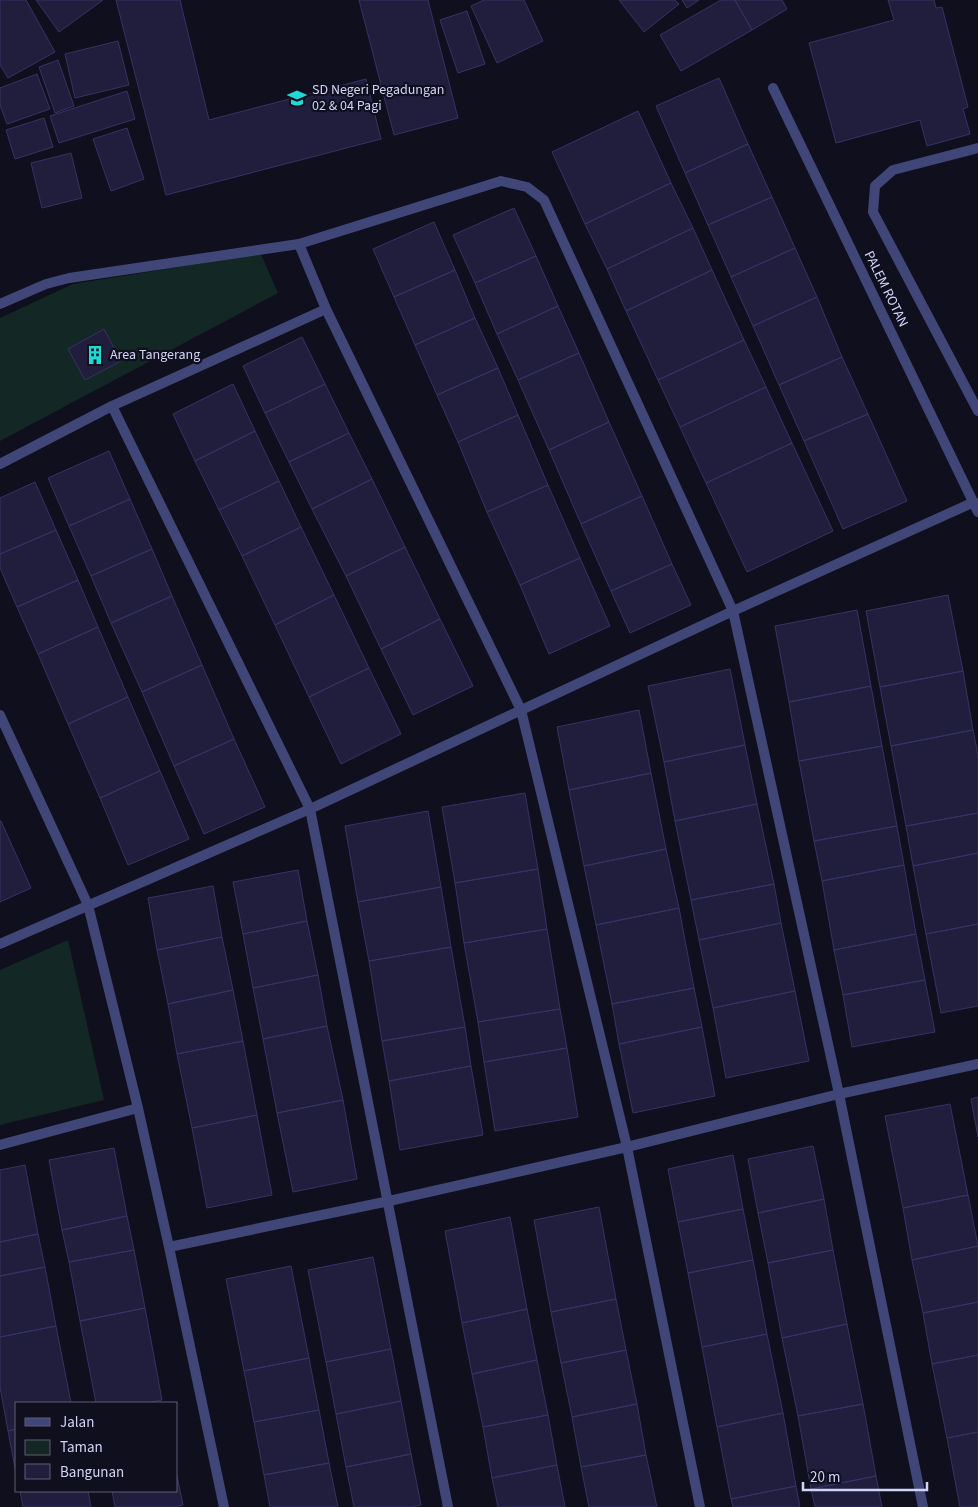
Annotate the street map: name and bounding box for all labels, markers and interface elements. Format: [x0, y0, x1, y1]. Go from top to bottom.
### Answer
place label: SD Negeri Pegadungan 02 & 04 Pagi [312, 80, 445, 116]
school or university icon: SD Negeri Pegadungan 02 & 04 Pagi [286, 87, 308, 109]
street label: PALEM ROTAN [859, 248, 913, 330]
building icon: Area Tangerang [84, 344, 106, 366]
place label: Area Tangerang [110, 345, 200, 365]
legend [15, 1402, 178, 1492]
text: Jalan [60, 1412, 94, 1433]
text: Taman [60, 1437, 103, 1458]
scale bar [803, 1460, 927, 1492]
text: Bangunan [60, 1462, 124, 1483]
text: 20 m [810, 1467, 840, 1488]

